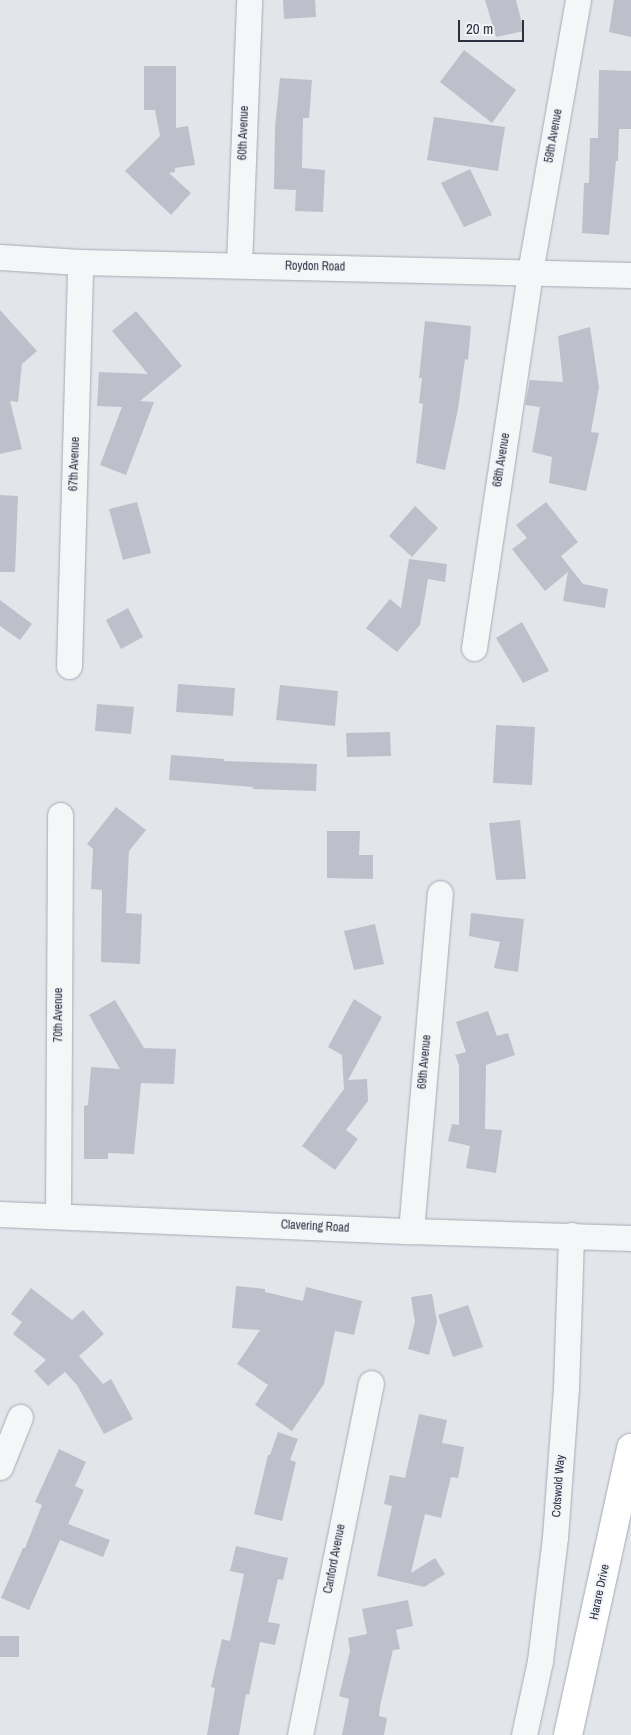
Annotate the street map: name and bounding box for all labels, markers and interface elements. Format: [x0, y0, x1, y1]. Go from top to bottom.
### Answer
scale bar [461, 10, 527, 42]
text: 20 m [466, 18, 493, 39]
street label: 60th Avenue [236, 105, 252, 161]
street label: 59th Avenue [542, 108, 566, 164]
street label: Roydon Road [285, 259, 345, 275]
street label: 68th Avenue [491, 432, 513, 488]
street label: 67th Avenue [67, 436, 83, 492]
street label: 70th Avenue [52, 987, 66, 1043]
street label: 69th Avenue [415, 1034, 435, 1090]
street label: Clavering Road [280, 1218, 350, 1236]
street label: Cotswold Way [550, 1454, 568, 1518]
street label: Canford Avenue [321, 1523, 349, 1595]
street label: Harare Drive [587, 1563, 613, 1621]

